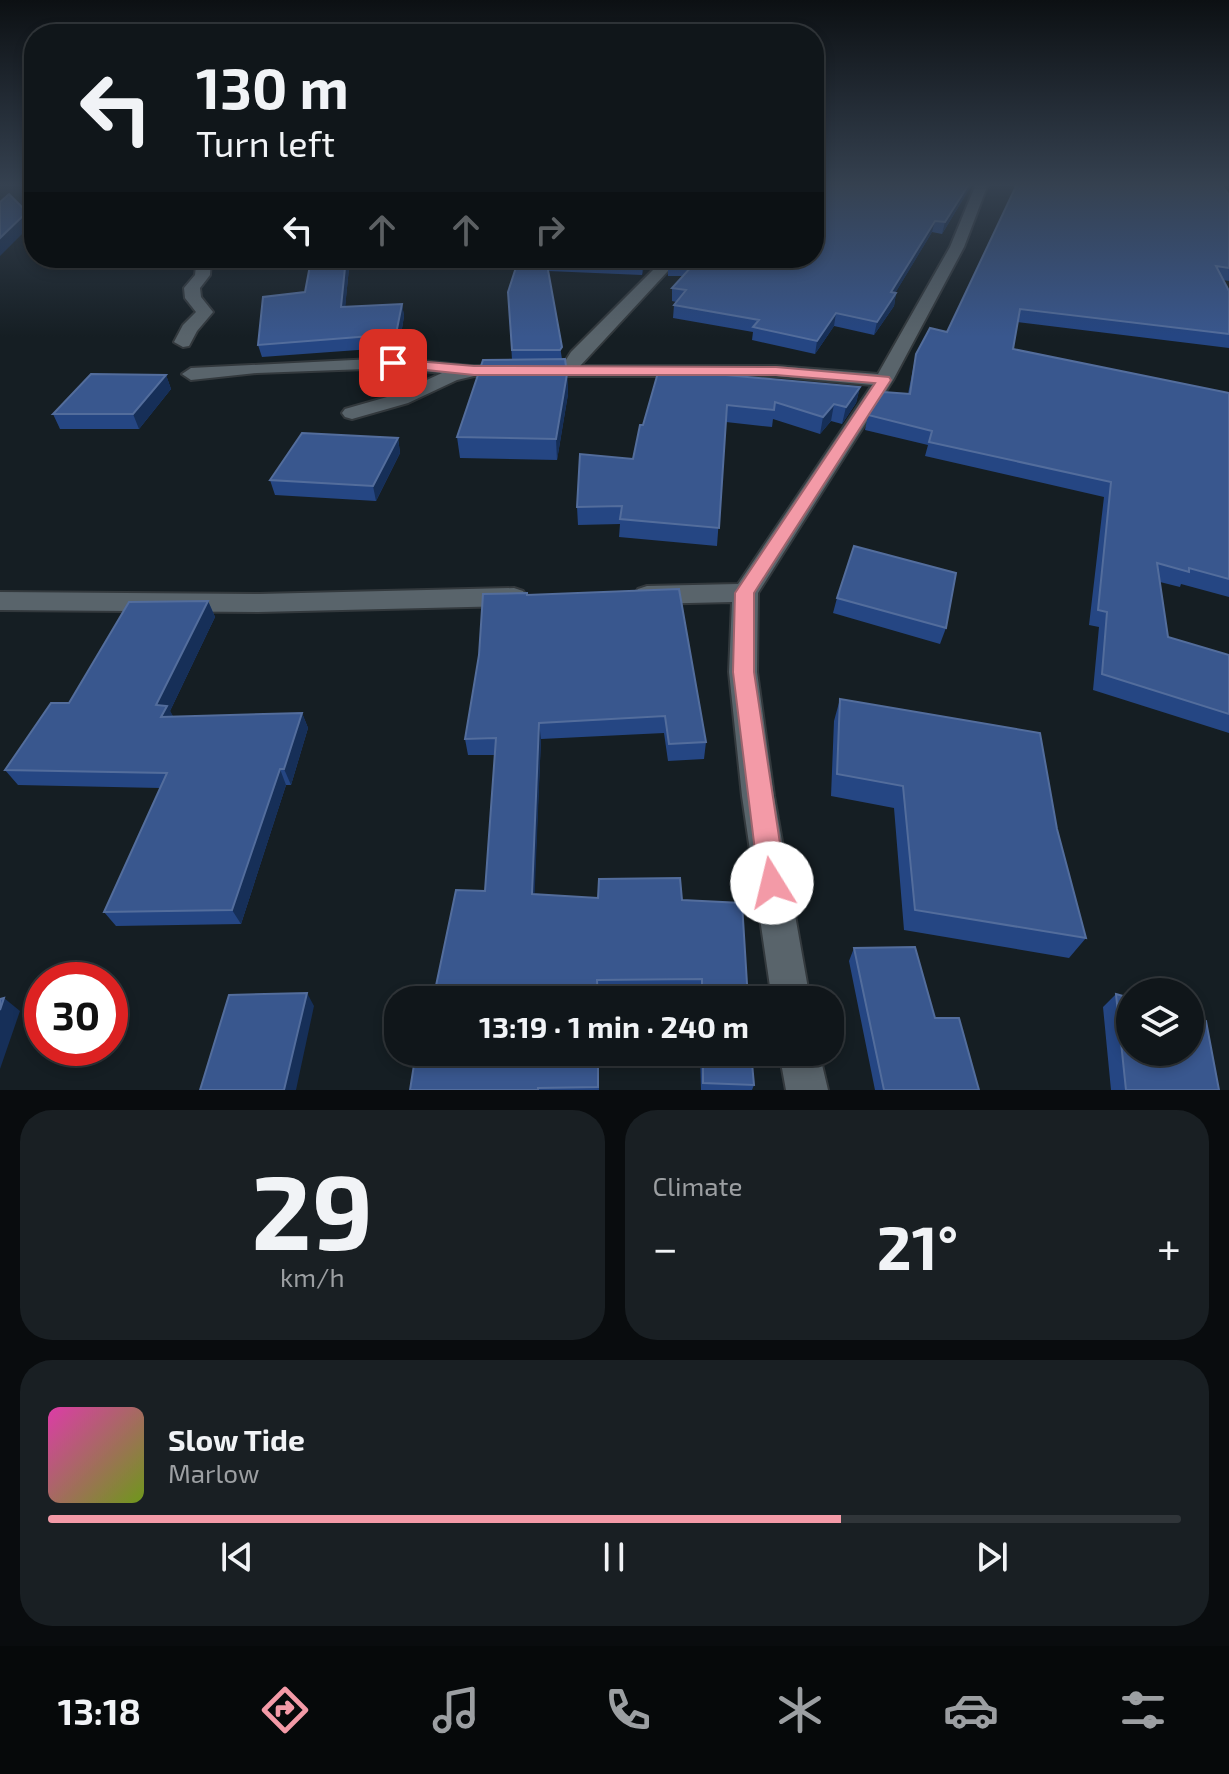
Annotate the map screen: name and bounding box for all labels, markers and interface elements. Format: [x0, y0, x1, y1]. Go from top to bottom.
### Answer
text: 130 m [196, 53, 349, 120]
icon: left [64, 56, 168, 160]
text: Turn left [196, 121, 335, 164]
icon: left [276, 208, 320, 252]
icon: ahead [360, 208, 404, 252]
icon: ahead [444, 208, 488, 252]
icon: right [528, 208, 572, 252]
pin [359, 329, 427, 397]
icon: arrive [371, 341, 415, 385]
position arrow [730, 841, 814, 925]
speed limit sign: 30 [24, 962, 128, 1066]
map controls [1116, 978, 1204, 1066]
button: layers [1116, 978, 1204, 1066]
text: 13:19 · 1 min · 240 m [479, 1008, 749, 1044]
text: 29 [251, 1146, 373, 1271]
text: Climate [653, 1170, 742, 1201]
text: 21° [877, 1210, 958, 1282]
text: − [653, 1220, 678, 1273]
text: + [1157, 1220, 1181, 1273]
text: km/h [280, 1261, 345, 1292]
text: Slow Tide [168, 1421, 305, 1457]
text: Marlow [168, 1457, 259, 1488]
icon: previous [215, 1535, 259, 1579]
icon: pause [592, 1535, 636, 1579]
icon: next [970, 1535, 1014, 1579]
icon: directions [257, 1682, 313, 1738]
icon: music [428, 1682, 484, 1738]
icon: phone [600, 1682, 656, 1738]
icon: climate [772, 1682, 828, 1738]
icon: car [943, 1682, 999, 1738]
icon: filters [1115, 1682, 1171, 1738]
text: 13:18 [58, 1689, 141, 1732]

